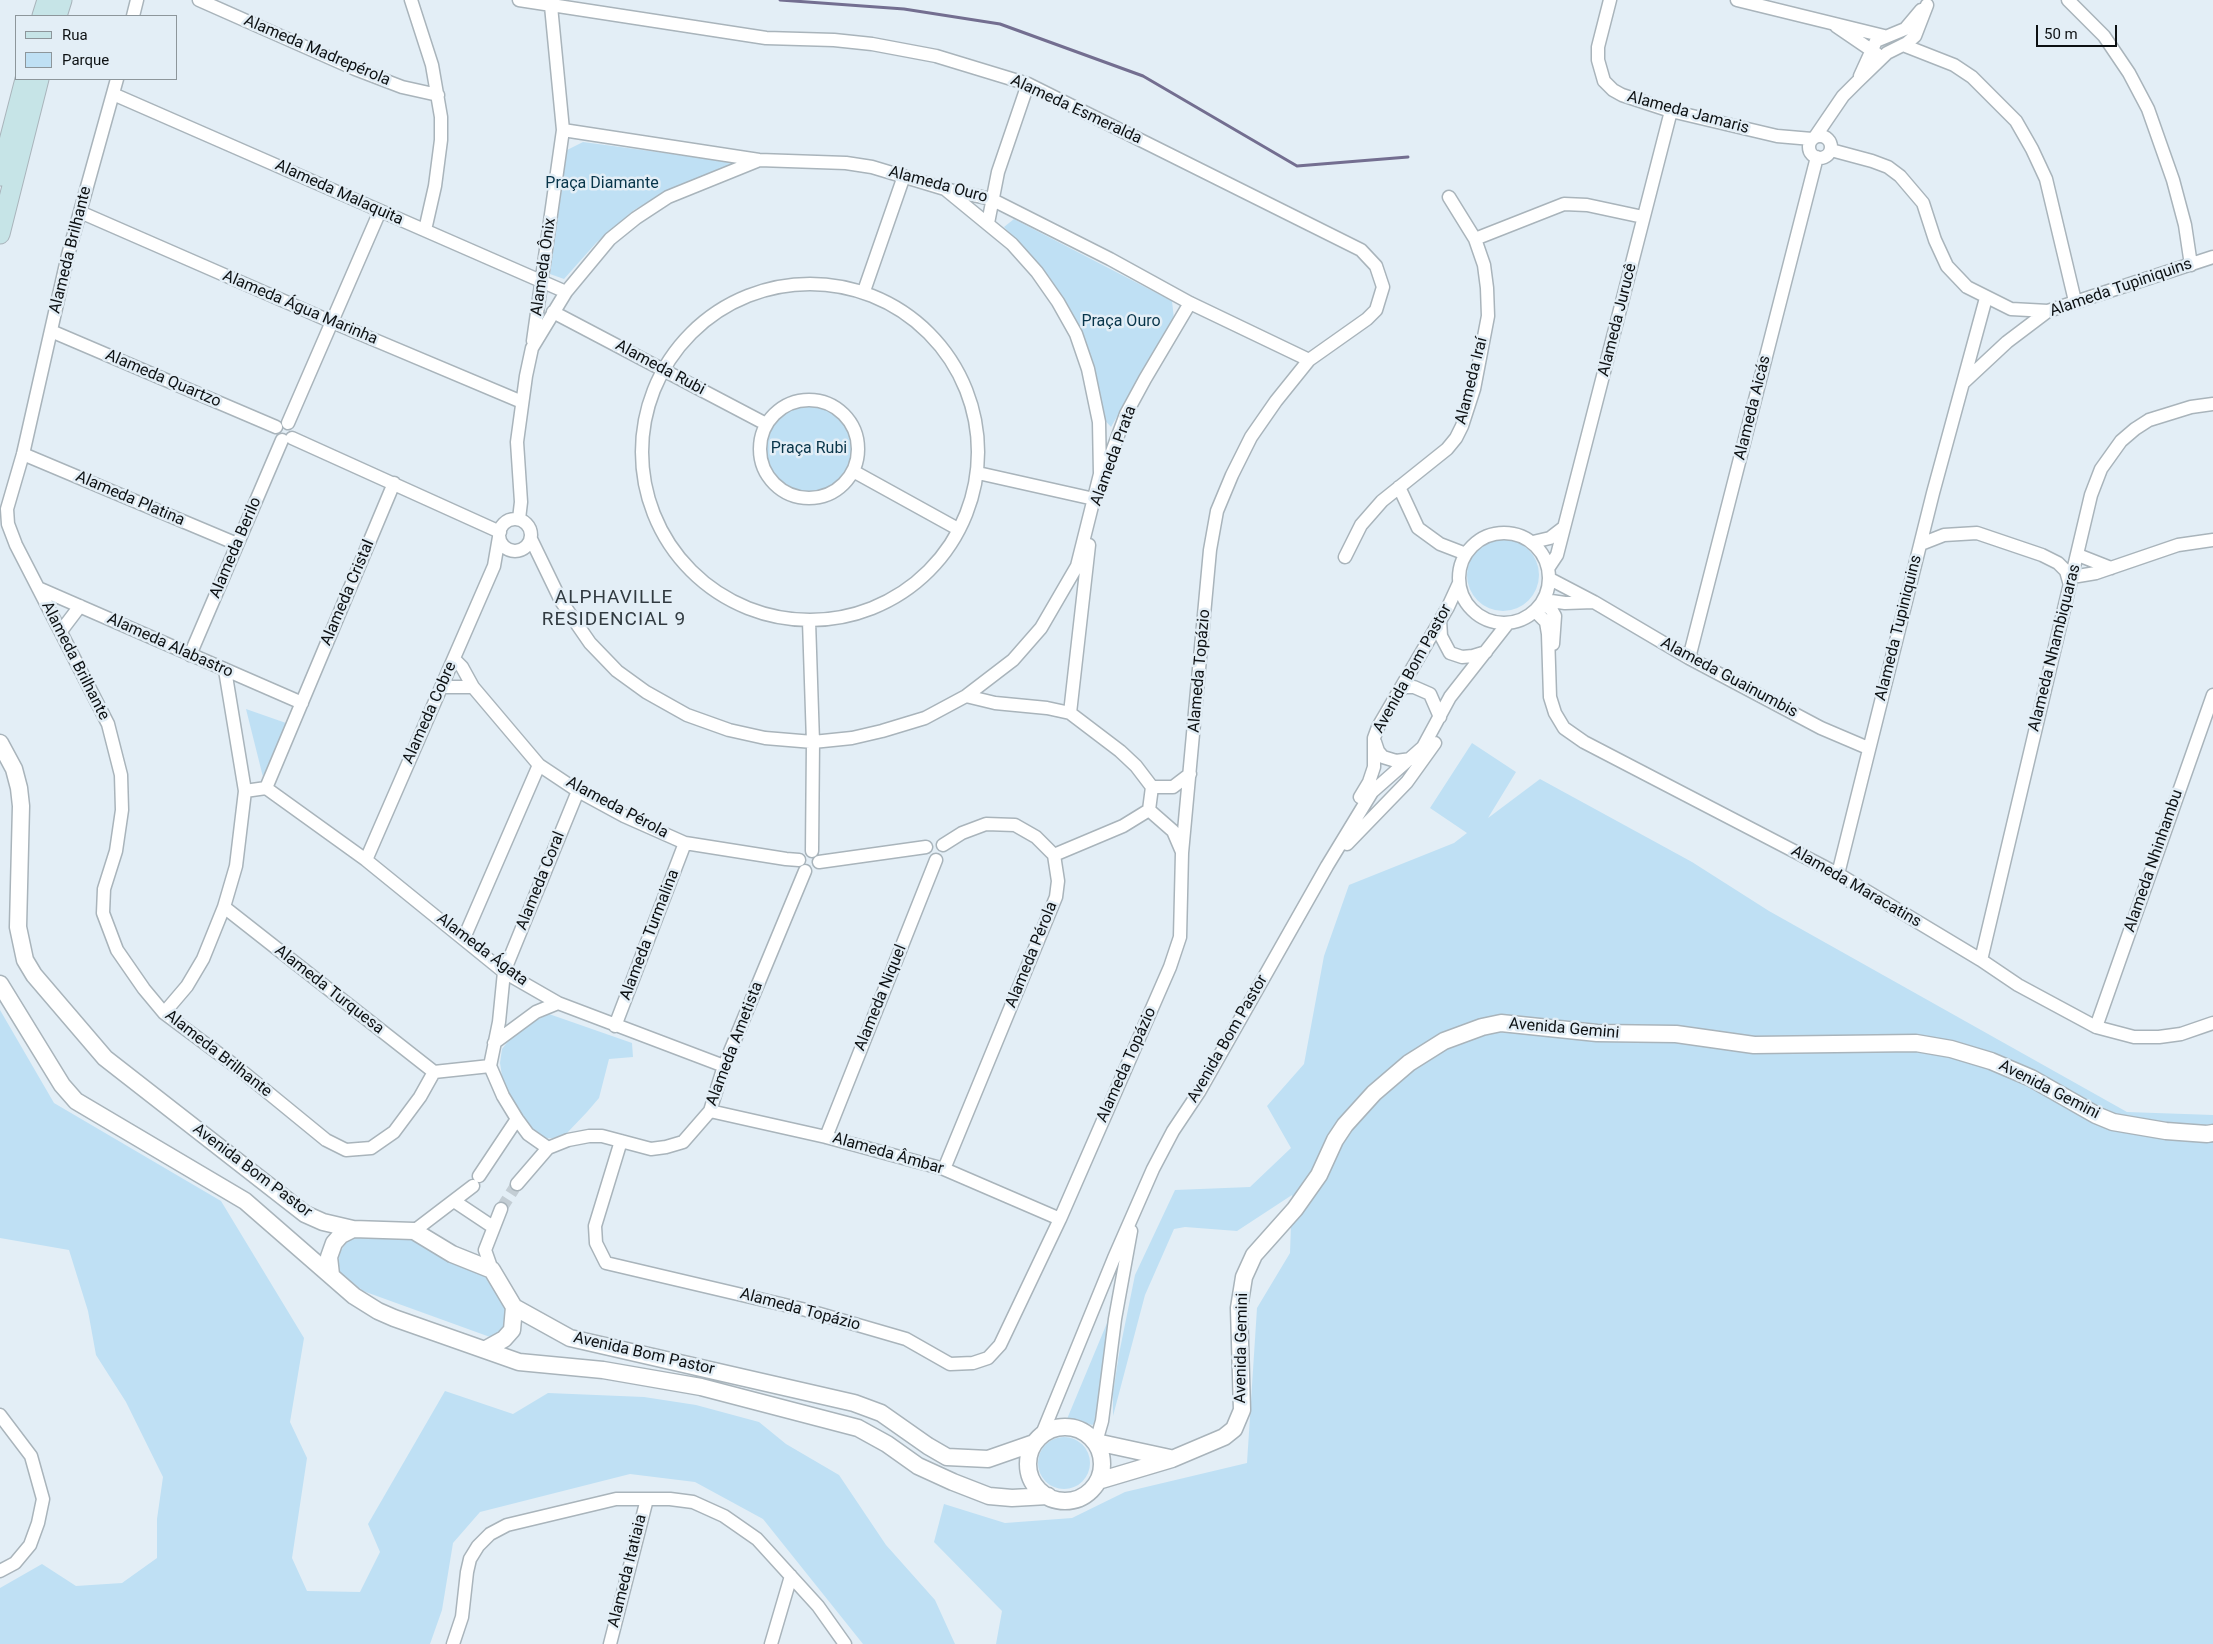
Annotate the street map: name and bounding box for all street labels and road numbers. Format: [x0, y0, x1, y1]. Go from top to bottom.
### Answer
street label: Alameda Madrepérola [241, 11, 393, 91]
street label: Alameda Esmeralda [1007, 71, 1145, 149]
street label: Alameda Jamaris [1625, 88, 1751, 138]
street label: Alameda Malaquita [272, 156, 406, 230]
street label: Alameda Ouro [887, 163, 989, 207]
street label: Alameda Brilhante [46, 184, 96, 316]
street label: Alameda Ônix [528, 217, 560, 317]
street label: Alameda Tupiniquins [2047, 255, 2195, 321]
street label: Alameda Jurucê [1595, 261, 1641, 379]
street label: Alameda Água Marinha [220, 267, 380, 349]
street label: Alameda Iraí [1452, 335, 1492, 427]
street label: Alameda Rubi [612, 336, 708, 400]
street label: Alameda Quartzo [102, 346, 224, 412]
street label: Alameda Aicás [1731, 354, 1775, 462]
street label: Alameda Prata [1087, 403, 1141, 509]
street label: Alameda Platina [73, 467, 187, 531]
street label: Alameda Berilo [206, 495, 266, 601]
street label: Alameda Cristal [317, 537, 379, 649]
street label: Alameda Tupiniquins [1872, 553, 1926, 703]
street label: Alameda Nhambiquaras [2025, 562, 2085, 734]
street label: Alameda Brilhante [37, 599, 113, 723]
street label: Avenida Bom Pastor [1370, 601, 1456, 737]
street label: Alameda Topázio [1185, 609, 1215, 733]
street label: Alameda Alabastro [104, 610, 236, 682]
street label: Alameda Guainumbis [1657, 634, 1801, 722]
street label: Alameda Cobre [399, 659, 461, 767]
street label: Alameda Pérola [563, 773, 671, 843]
street label: Alameda Nhinhambu [2121, 787, 2187, 935]
street label: Alameda Coral [513, 829, 569, 933]
street label: Alameda Maracatins [1788, 842, 1924, 932]
street label: Alameda Turmalina [616, 867, 684, 1003]
street label: Alameda Pérola [1002, 899, 1062, 1011]
street label: Alameda Ágata [433, 909, 531, 991]
street label: Alameda Turquesa [270, 941, 388, 1039]
street label: Alameda Niquel [851, 942, 911, 1054]
street label: Avenida Bom Pastor [1184, 972, 1272, 1106]
street label: Alameda Ametista [702, 979, 768, 1109]
street label: Alameda Topázio [1093, 1005, 1161, 1125]
street label: Alameda Brilhante [161, 1006, 275, 1102]
street label: Avenida Gemini [1508, 1015, 1620, 1043]
street label: Avenida Gemini [1995, 1056, 2103, 1124]
street label: Avenida Bom Pastor [189, 1120, 315, 1222]
street label: Alameda Âmbar [830, 1129, 946, 1179]
street label: Alameda Topázio [738, 1285, 862, 1335]
street label: Avenida Gemini [1231, 1293, 1253, 1403]
street label: Avenida Bom Pastor [572, 1328, 716, 1380]
street label: Alameda Itatiaia [605, 1512, 651, 1630]

